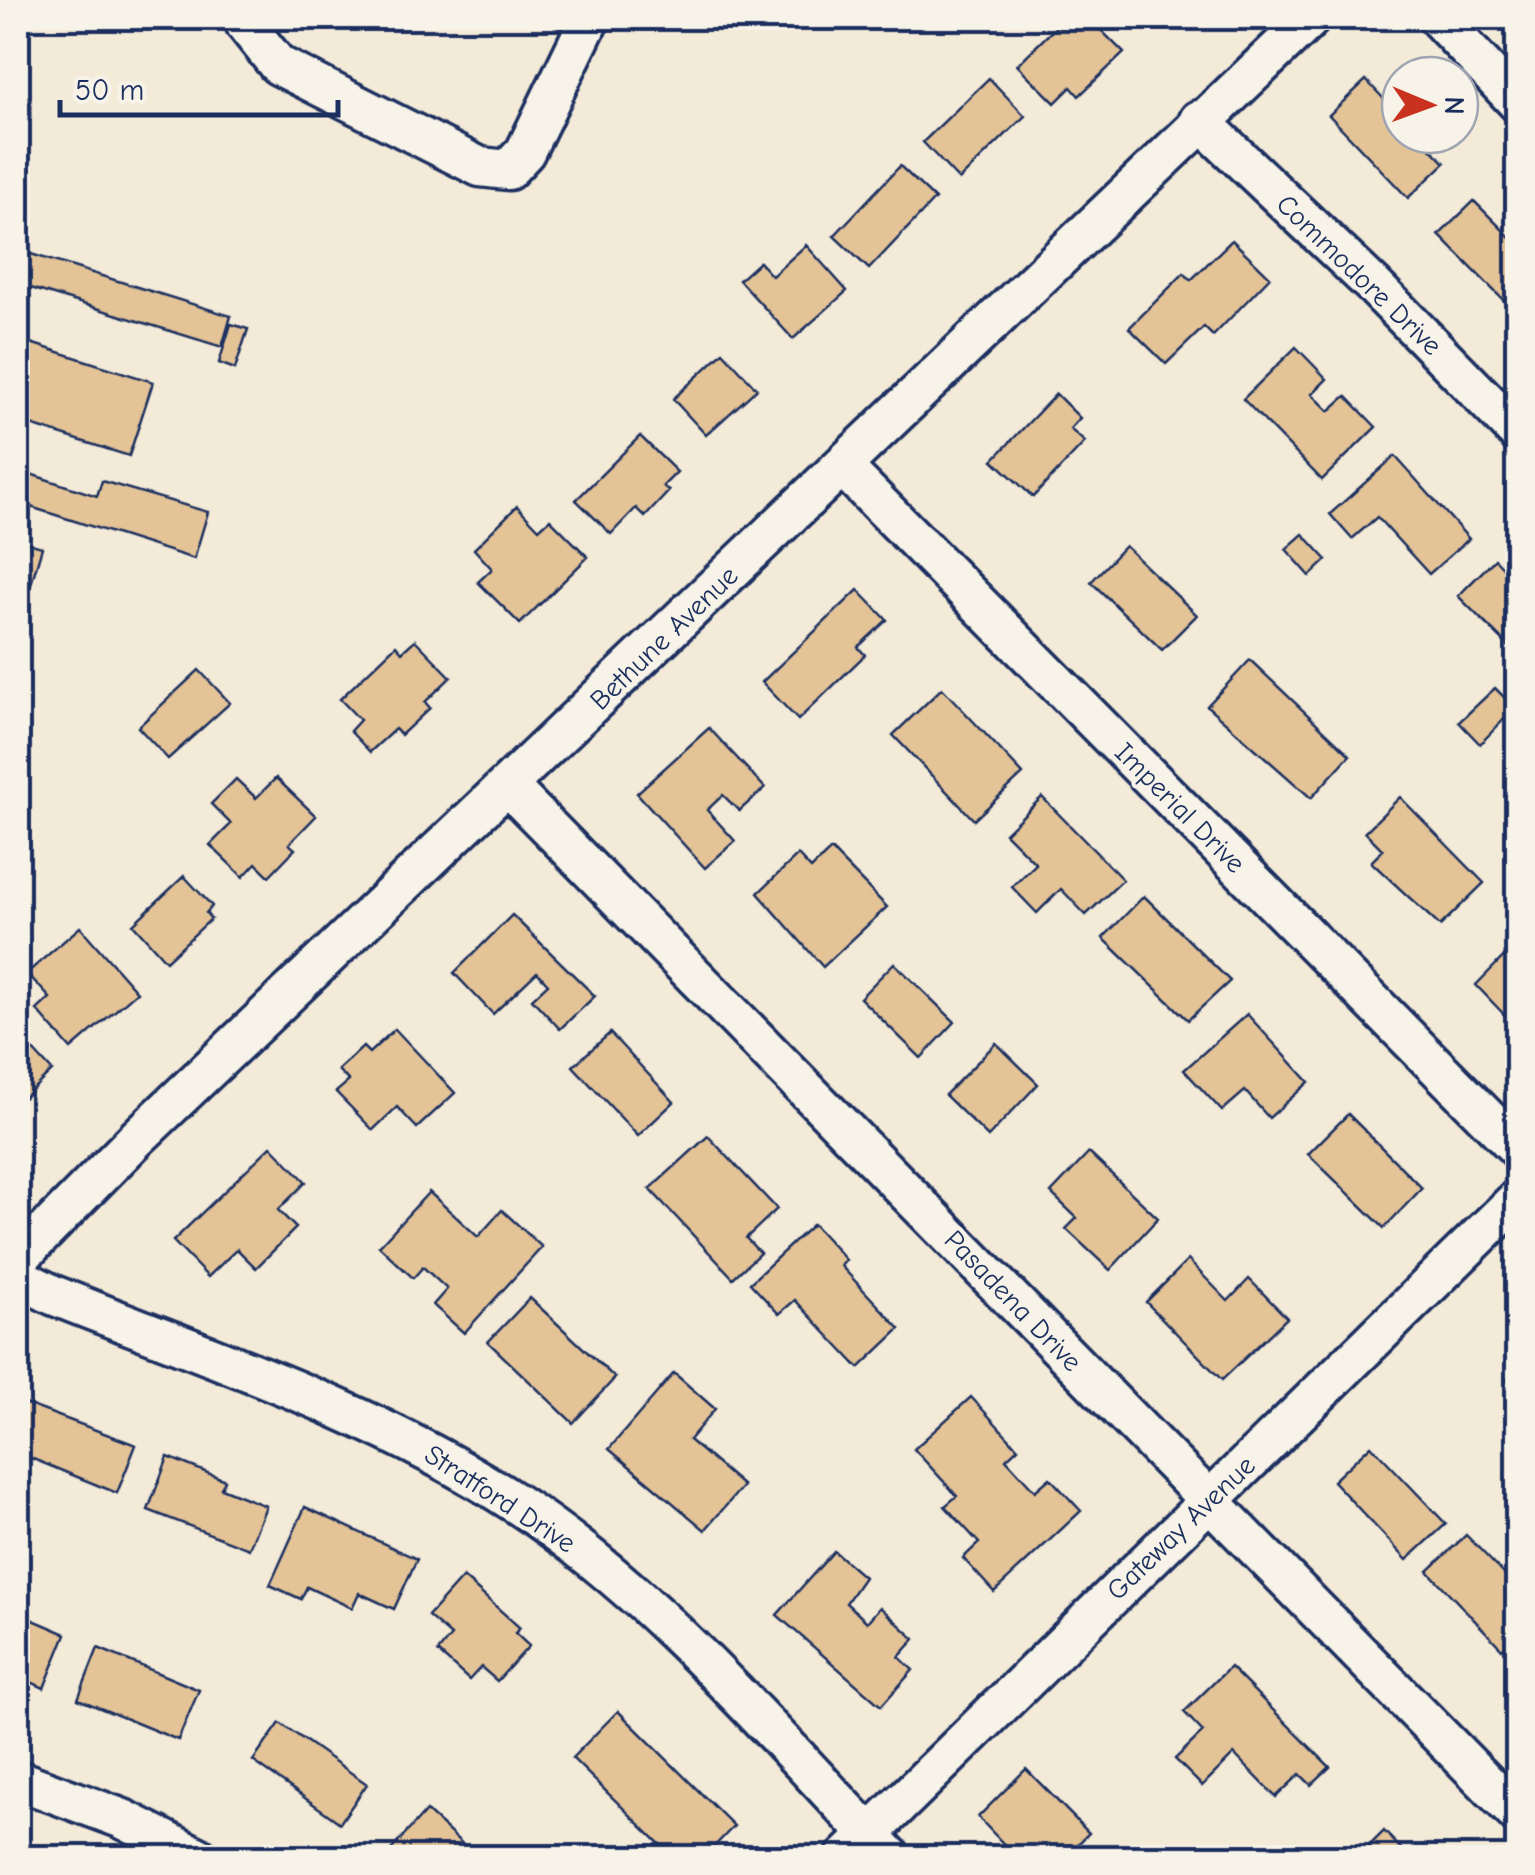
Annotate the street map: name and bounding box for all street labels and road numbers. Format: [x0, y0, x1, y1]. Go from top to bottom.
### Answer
street label: Commodore Drive [1270, 188, 1448, 362]
street label: Bethune Avenue [584, 560, 744, 716]
street label: Imperial Drive [1108, 736, 1252, 880]
street label: Pasadena Drive [938, 1224, 1088, 1378]
street label: Stratford Drive [419, 1438, 581, 1560]
street label: Gateway Avenue [1100, 1449, 1262, 1607]

